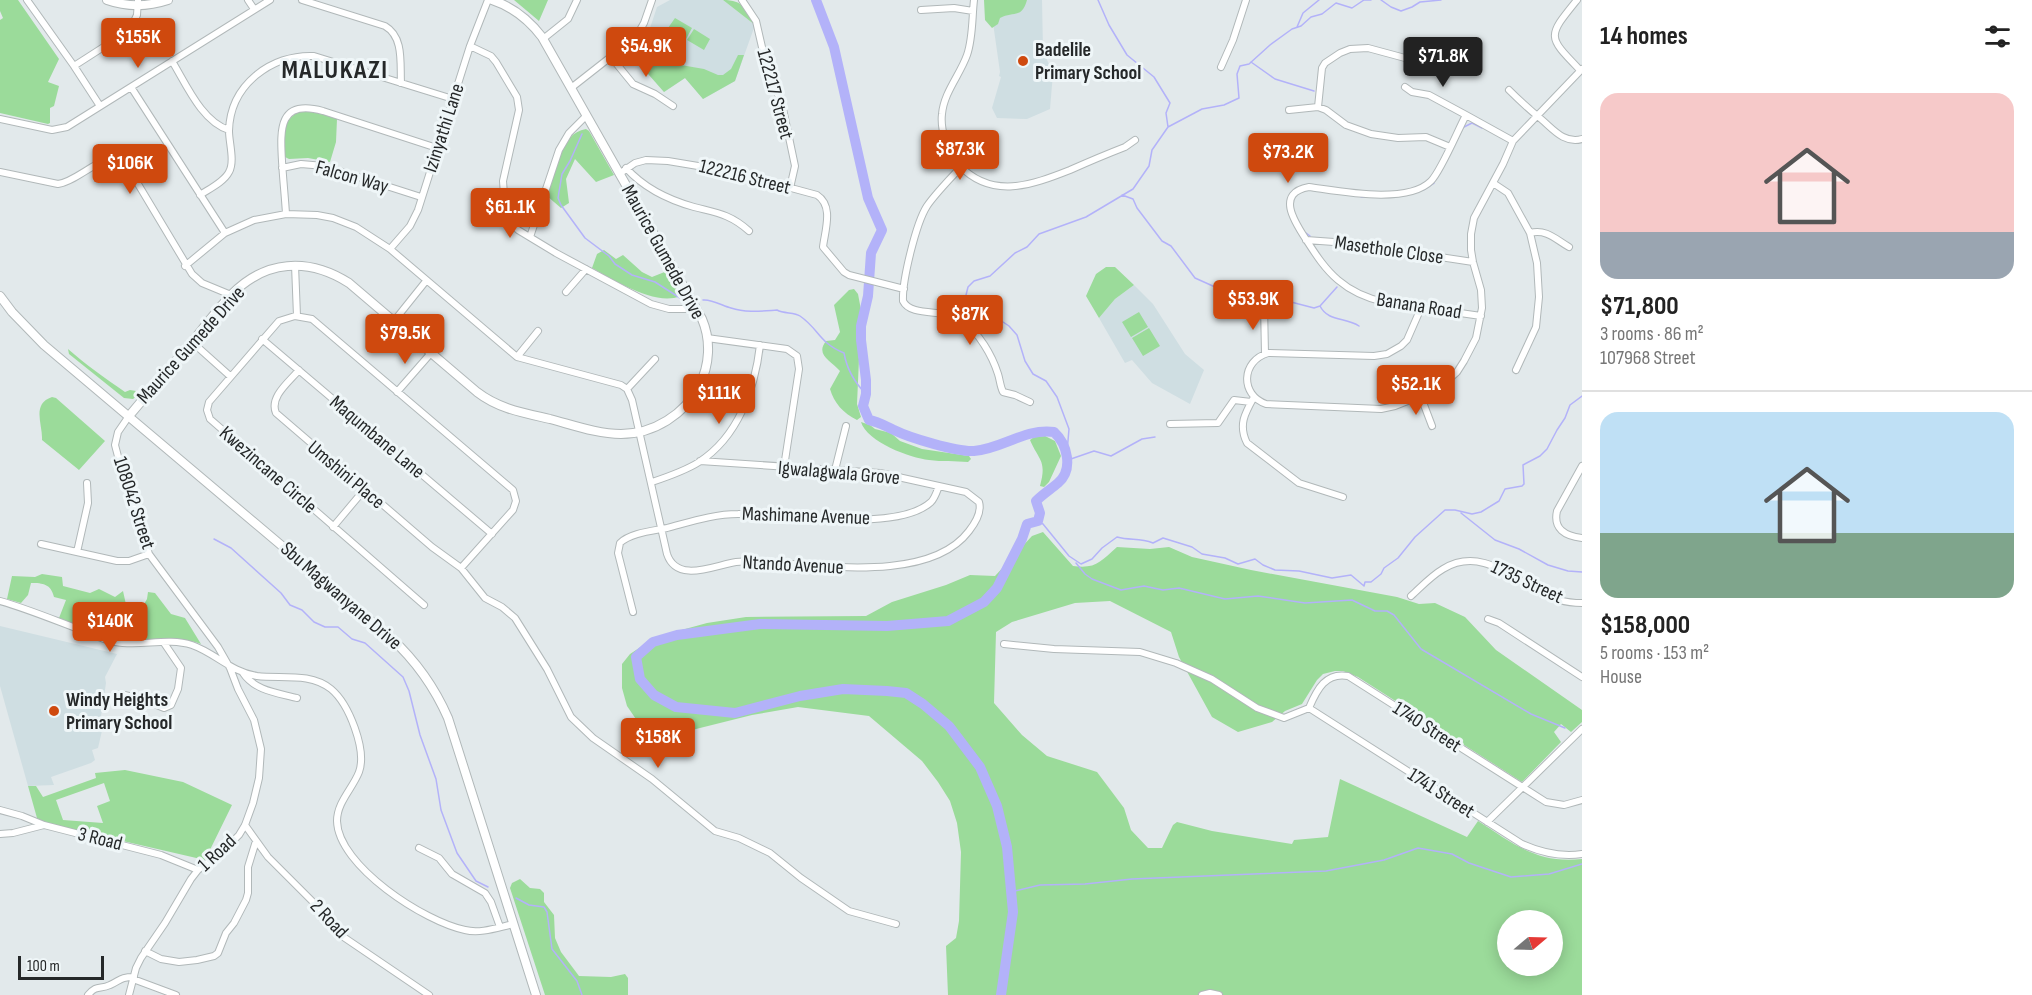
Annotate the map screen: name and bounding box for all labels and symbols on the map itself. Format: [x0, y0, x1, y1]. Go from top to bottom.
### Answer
pin: $155K [96, 18, 180, 69]
pin: $54.9K [597, 27, 695, 78]
pin: $71.8K [1394, 37, 1492, 88]
place label: Badelile Primary School [1035, 38, 1141, 85]
street label: 122217 Street [751, 46, 799, 142]
marker: Badelile Primary School [1016, 54, 1030, 68]
district label: MALUKAZI [281, 55, 389, 86]
street label: Izinyathi Lane [418, 81, 470, 175]
pin: $87.3K [911, 130, 1009, 181]
pin: $73.2K [1239, 133, 1337, 184]
pin: $106K [88, 144, 172, 195]
street label: 122216 Street [697, 154, 793, 200]
street label: Falcon Way [313, 155, 391, 199]
street label: Maurice Gumede Drive [616, 180, 710, 324]
pin: $61.1K [461, 188, 559, 239]
street label: Masethole Close [1333, 230, 1445, 270]
pin: $53.9K [1204, 280, 1302, 331]
street label: Maurice Gumede Drive [132, 281, 250, 409]
street label: Banana Road [1375, 287, 1463, 325]
pin: $87K [934, 295, 1006, 346]
pin: $79.5K [356, 314, 454, 365]
pin: $52.1K [1367, 365, 1465, 416]
pin: $111K [677, 374, 761, 425]
street label: Maqumbane Lane [325, 390, 429, 484]
street label: Kwezincane Circle [214, 421, 322, 519]
street label: Umshini Place [302, 436, 390, 514]
street label: 108042 Street [108, 454, 160, 552]
street label: Igwalagwala Grove [777, 456, 901, 490]
street label: Mashimane Avenue [741, 502, 871, 530]
street label: Sbu Magwanyane Drive [275, 537, 407, 655]
street label: Ntando Avenue [742, 550, 844, 580]
street label: 1735 Street [1487, 555, 1567, 609]
pin: $140K [68, 602, 152, 653]
place label: Windy Heights Primary School [66, 688, 172, 735]
street label: 1740 Street [1388, 696, 1466, 758]
marker: Windy Heights Primary School [47, 704, 61, 718]
pin: $158K [616, 718, 700, 769]
street label: 1741 Street [1403, 763, 1479, 823]
street label: 3 Road [75, 822, 125, 856]
street label: 1 Road [193, 829, 241, 877]
street label: 2 Road [305, 894, 353, 944]
north arrow [1497, 910, 1563, 976]
scale bar [18, 953, 104, 980]

